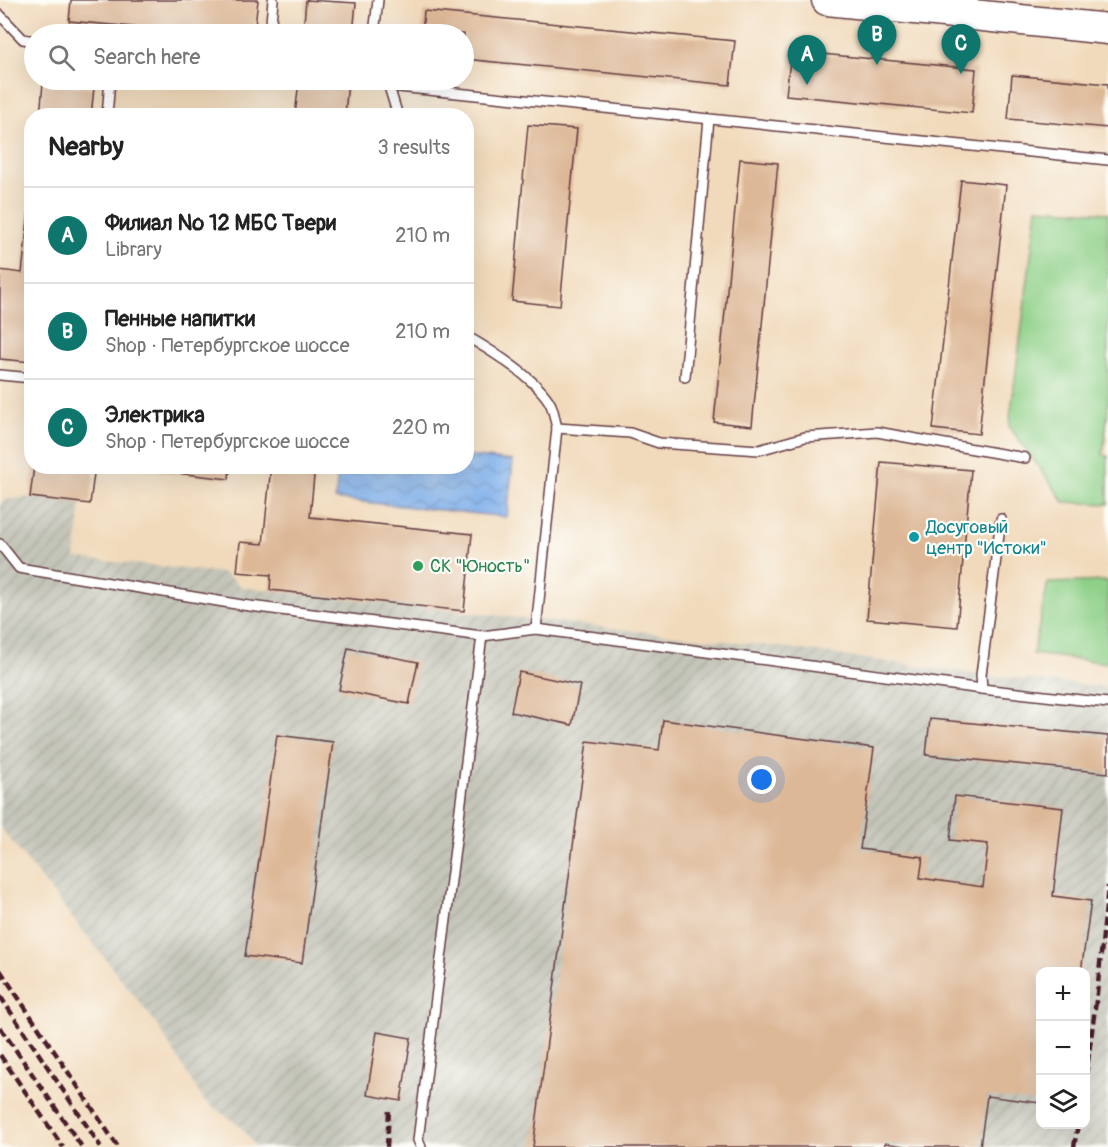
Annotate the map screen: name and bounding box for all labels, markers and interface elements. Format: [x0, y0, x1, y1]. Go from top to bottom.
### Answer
pin: B [858, 16, 896, 65]
search box [24, 24, 474, 90]
pin: C [942, 25, 980, 74]
pin: A [788, 36, 826, 85]
icon: search [45, 41, 78, 74]
text: Search here [93, 43, 200, 71]
text: Nearby [48, 131, 124, 163]
text: 3 results [378, 135, 450, 160]
text: Филиал № 12 МБС Твери [105, 209, 336, 237]
text: A [61, 223, 74, 248]
text: 210 m [395, 223, 450, 248]
text: Library [105, 237, 162, 262]
text: Пенные напитки [105, 305, 255, 333]
text: B [62, 319, 73, 344]
text: 210 m [395, 319, 450, 344]
text: Shop · Петербургское шоссе [105, 333, 350, 358]
text: Электрика [105, 401, 205, 429]
text: C [61, 415, 74, 440]
text: 220 m [392, 415, 450, 440]
text: Shop · Петербургское шоссе [105, 429, 350, 454]
place label: Досуговый центр "Истоки" [925, 516, 1047, 560]
marker: Досуговый центр "Истоки" [907, 530, 921, 544]
place label: СК "Юность" [430, 555, 530, 578]
marker: СК "Юность" [411, 559, 425, 573]
your location [747, 765, 776, 794]
map controls [1036, 967, 1090, 1129]
button: + [1036, 967, 1090, 1021]
button: − [1036, 1021, 1090, 1075]
button: layers [1036, 1075, 1090, 1129]

